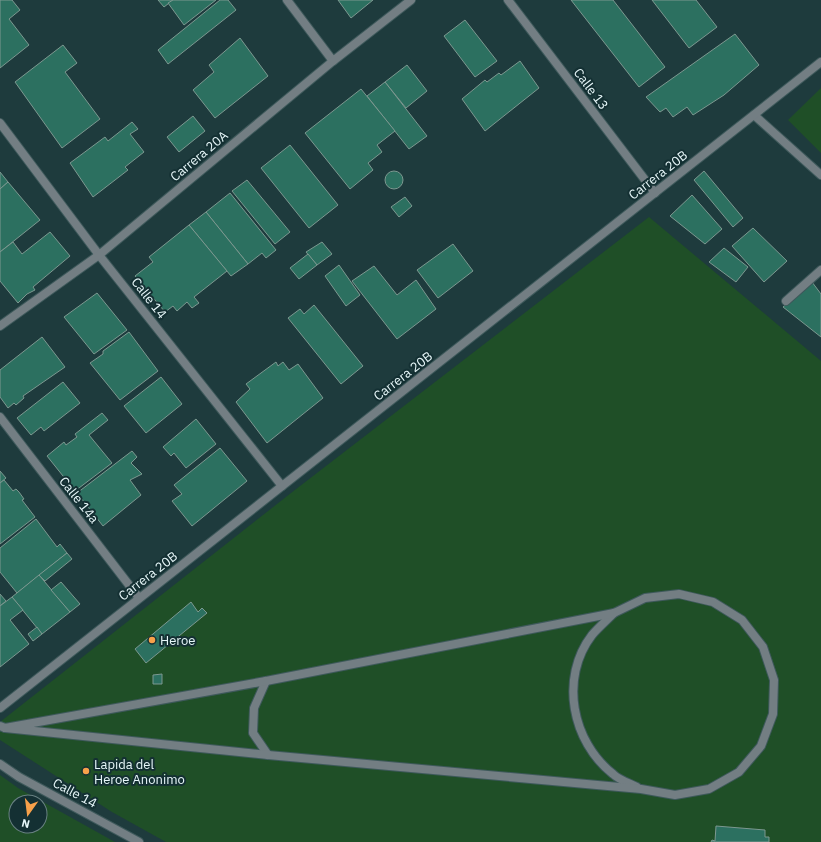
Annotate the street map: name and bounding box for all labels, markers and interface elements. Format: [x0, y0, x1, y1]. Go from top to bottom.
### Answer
street label: Calle 13 [570, 65, 612, 113]
street label: Carrera 20A [167, 126, 232, 185]
street label: Carrera 20B [625, 147, 691, 203]
street label: Calle 14 [128, 274, 171, 322]
street label: Carrera 20B [370, 348, 436, 404]
street label: Calle 14a [55, 473, 103, 527]
street label: Carrera 20B [115, 548, 181, 604]
place label: Heroe [160, 632, 195, 649]
marker: Heroe [147, 635, 157, 645]
place label: Lapida del Heroe Anonimo [94, 756, 185, 788]
marker: Lapida del Heroe Anonimo [81, 766, 91, 776]
street label: Calle 14 [50, 774, 100, 812]
north arrow [8, 794, 48, 834]
text: N [20, 816, 31, 831]

